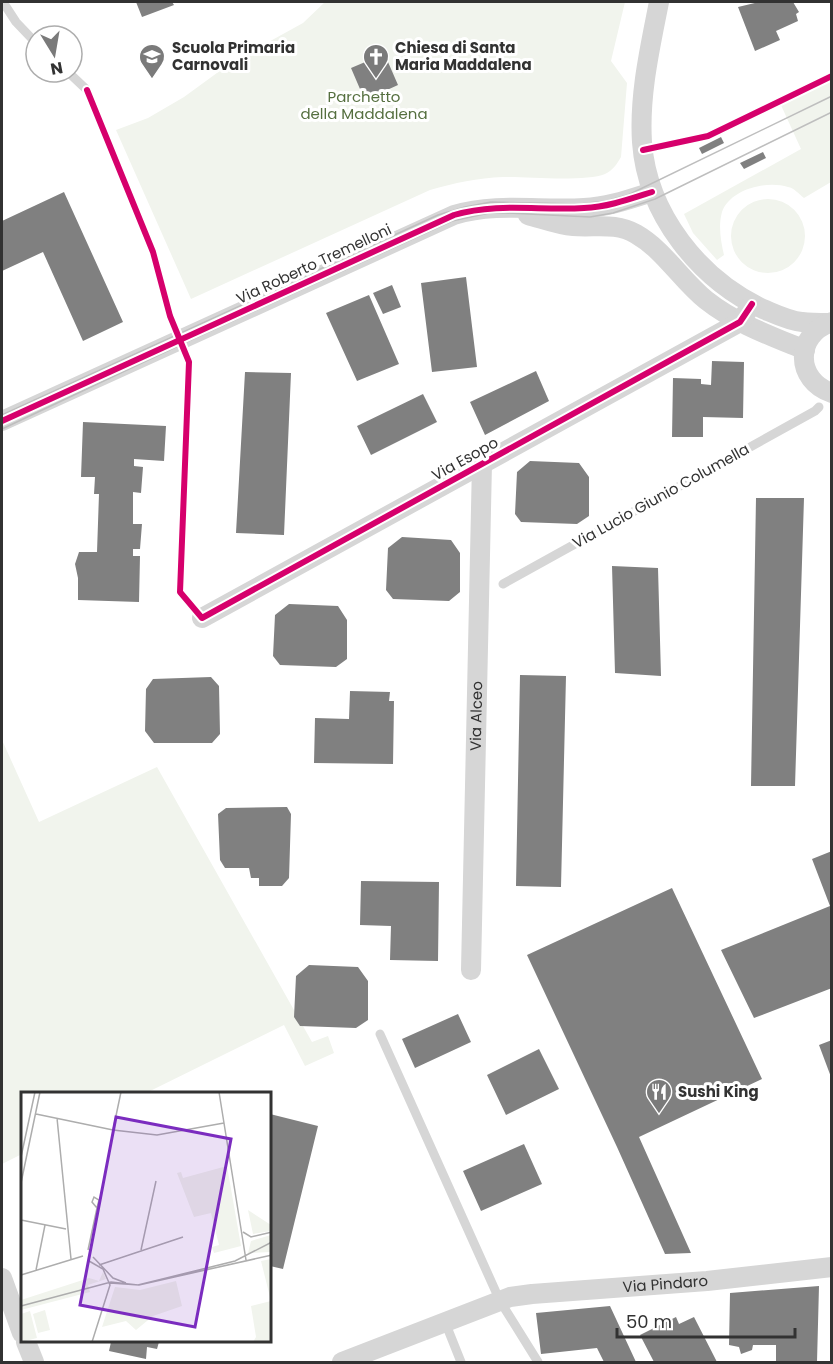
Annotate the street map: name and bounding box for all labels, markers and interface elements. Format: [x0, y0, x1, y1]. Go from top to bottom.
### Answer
north arrow [24, 24, 84, 84]
place label: Scuola Primaria Carnovali [172, 37, 295, 75]
place label: Chiesa di Santa Maria Maddalena [395, 37, 532, 75]
school or university icon: Scuola Primaria Carnovali [137, 42, 167, 80]
church icon: Chiesa di Santa Maria Maddalena [361, 42, 391, 80]
text: N [49, 56, 65, 81]
park label: Parchetto della Maddalena [300, 86, 428, 124]
street label: Via Roberto Tremelloni [233, 218, 395, 309]
street label: Via Esopo [428, 432, 502, 485]
street label: Via Lucio Giunio Columella [569, 438, 753, 553]
street label: Via Alceo [465, 681, 487, 751]
restaurant icon: Sushi King [644, 1077, 674, 1115]
place label: Sushi King [678, 1081, 759, 1102]
inset map [21, 1092, 272, 1343]
street label: Via Pindaro [622, 1270, 709, 1297]
scale bar [617, 1301, 796, 1339]
text: 50 m [626, 1309, 672, 1334]

